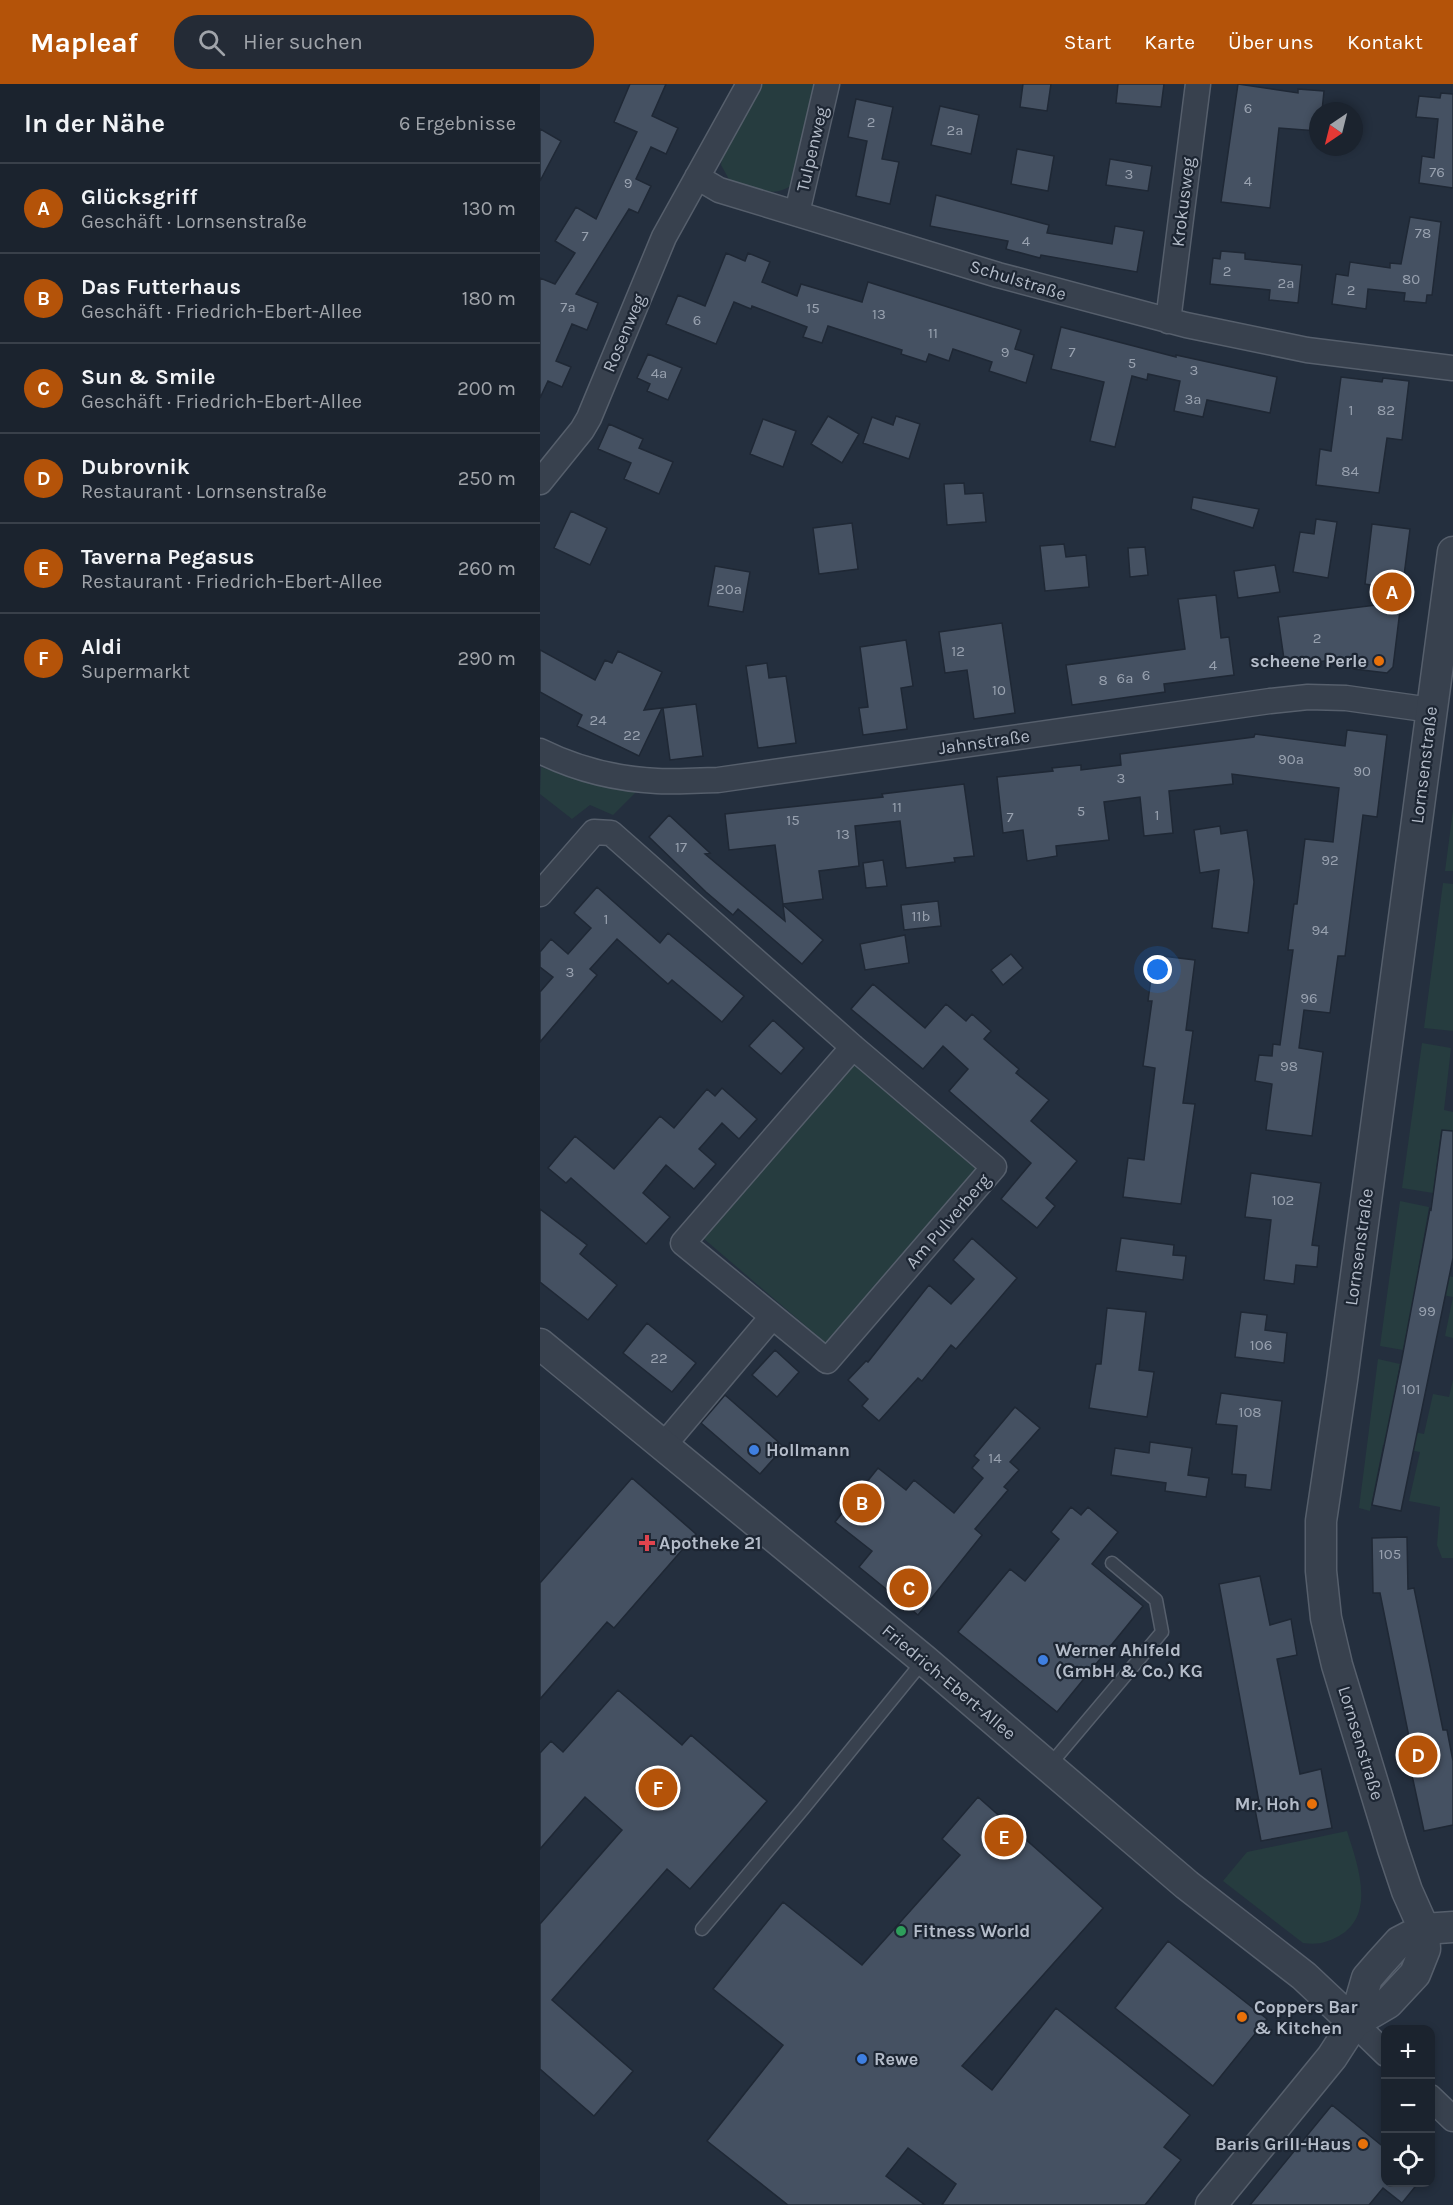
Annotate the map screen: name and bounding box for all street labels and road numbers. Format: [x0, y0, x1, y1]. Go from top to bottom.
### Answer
street label: Tulpenweg [792, 104, 832, 194]
street label: Krokusweg [1167, 156, 1199, 248]
street label: Schulstraße [967, 255, 1069, 305]
street label: Rosenweg [598, 291, 650, 375]
street label: Lornsenstraße [1406, 705, 1442, 825]
street label: Jahnstraße [937, 725, 1031, 759]
street label: Am Pulverberg [901, 1169, 995, 1273]
street label: Lornsenstraße [1340, 1187, 1378, 1307]
street label: Friedrich-Ebert-Allee [878, 1620, 1020, 1744]
street label: Lornsenstraße [1333, 1683, 1389, 1803]

